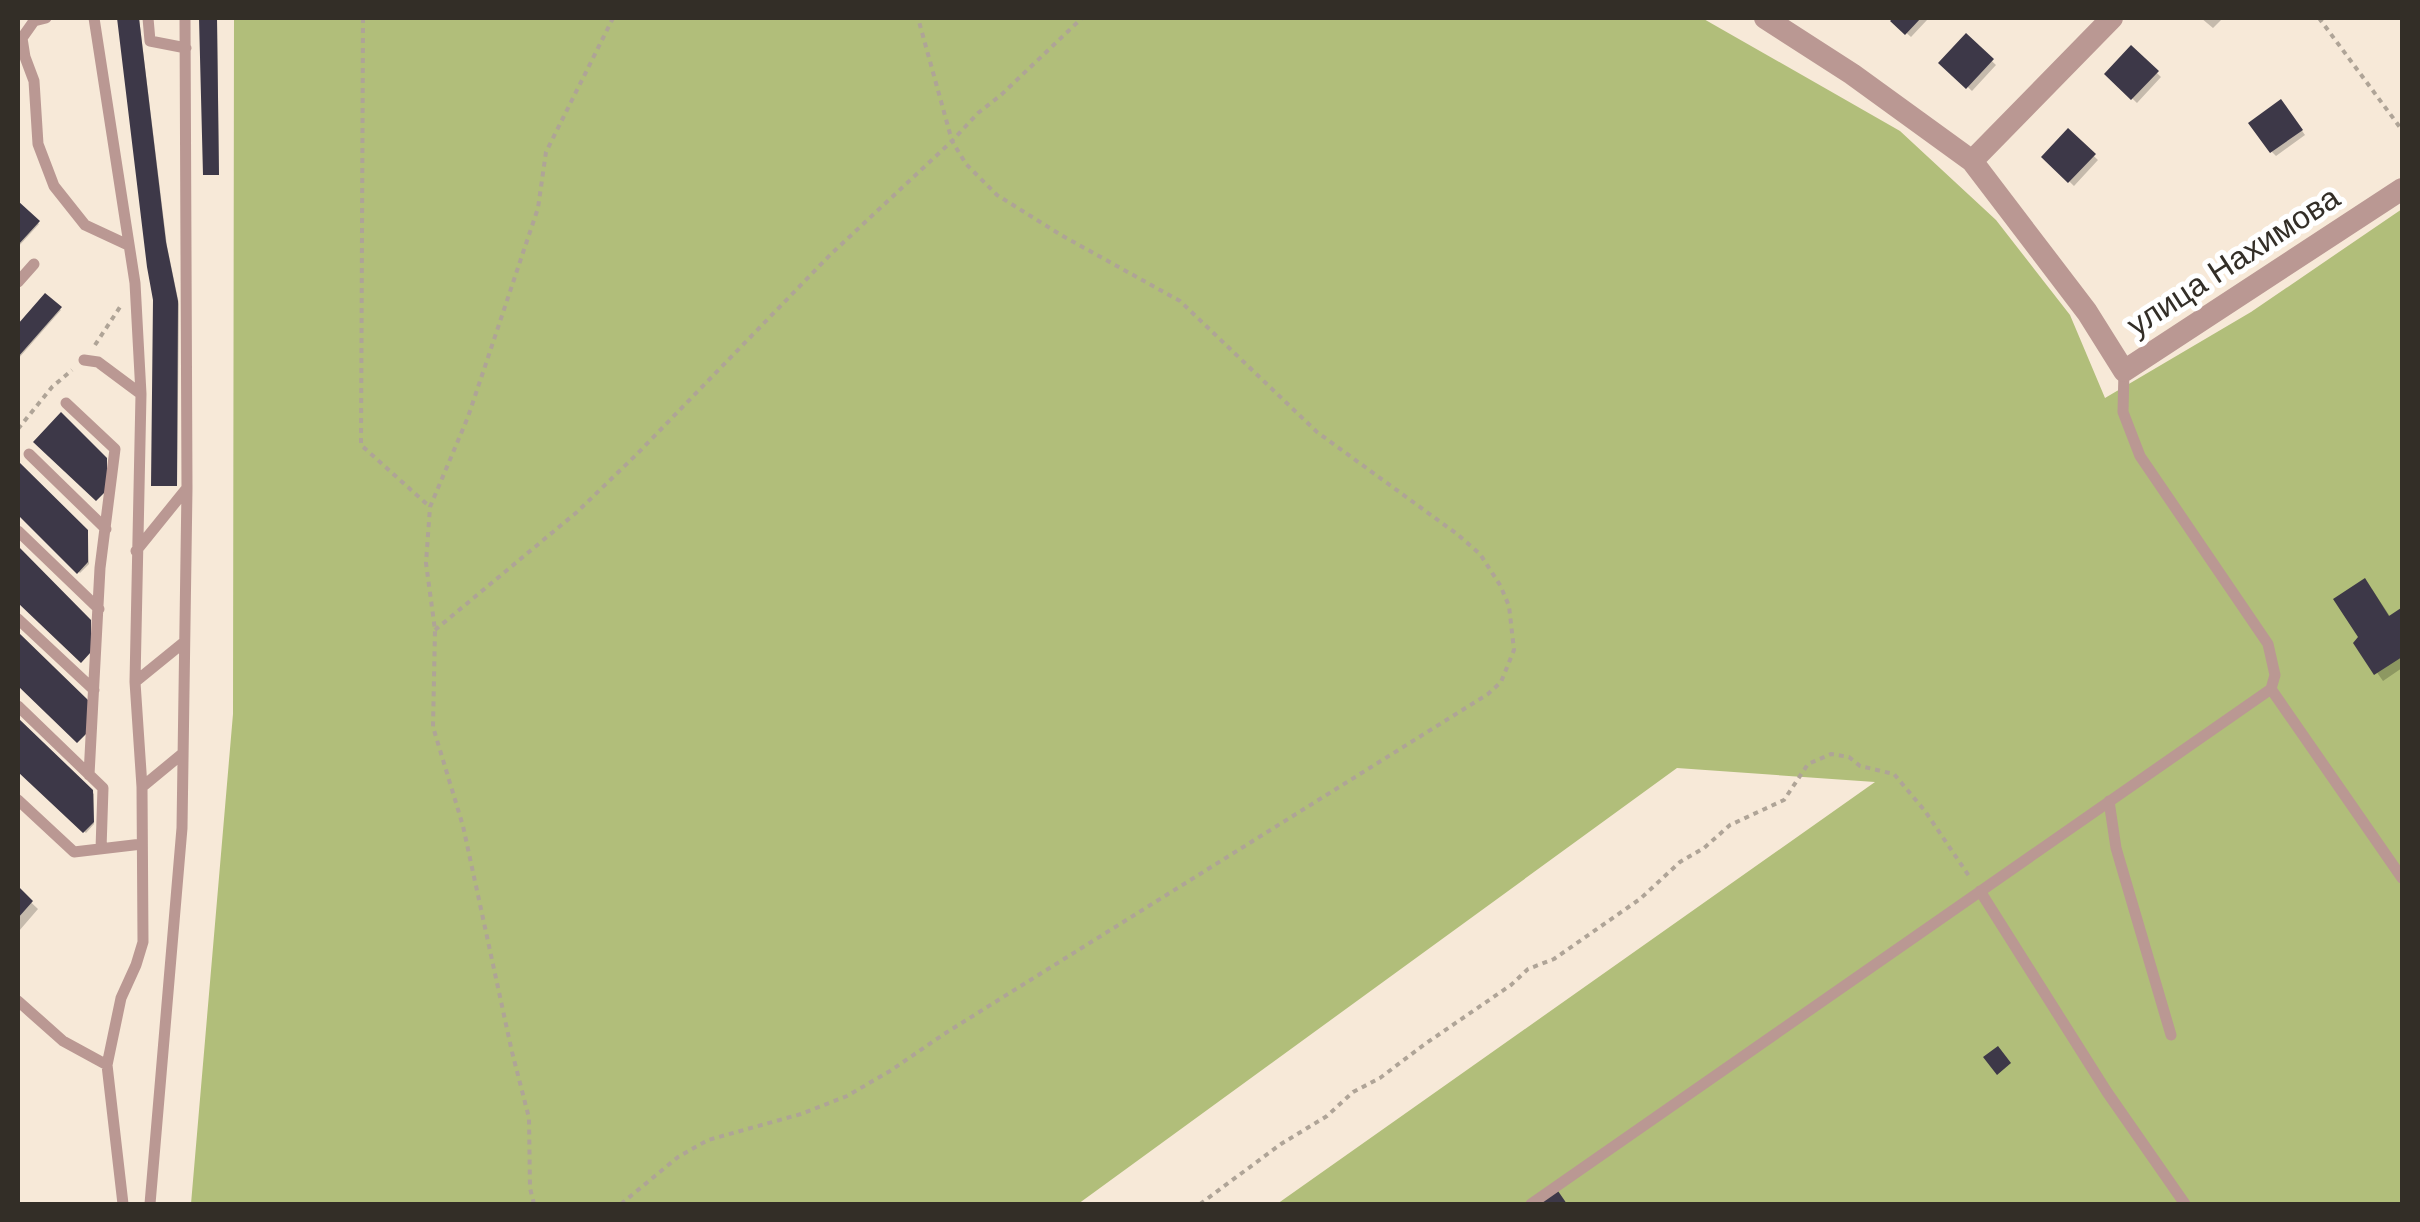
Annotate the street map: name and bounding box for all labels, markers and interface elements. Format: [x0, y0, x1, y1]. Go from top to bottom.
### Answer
street label: улица Нахимова [2120, 179, 2346, 343]

